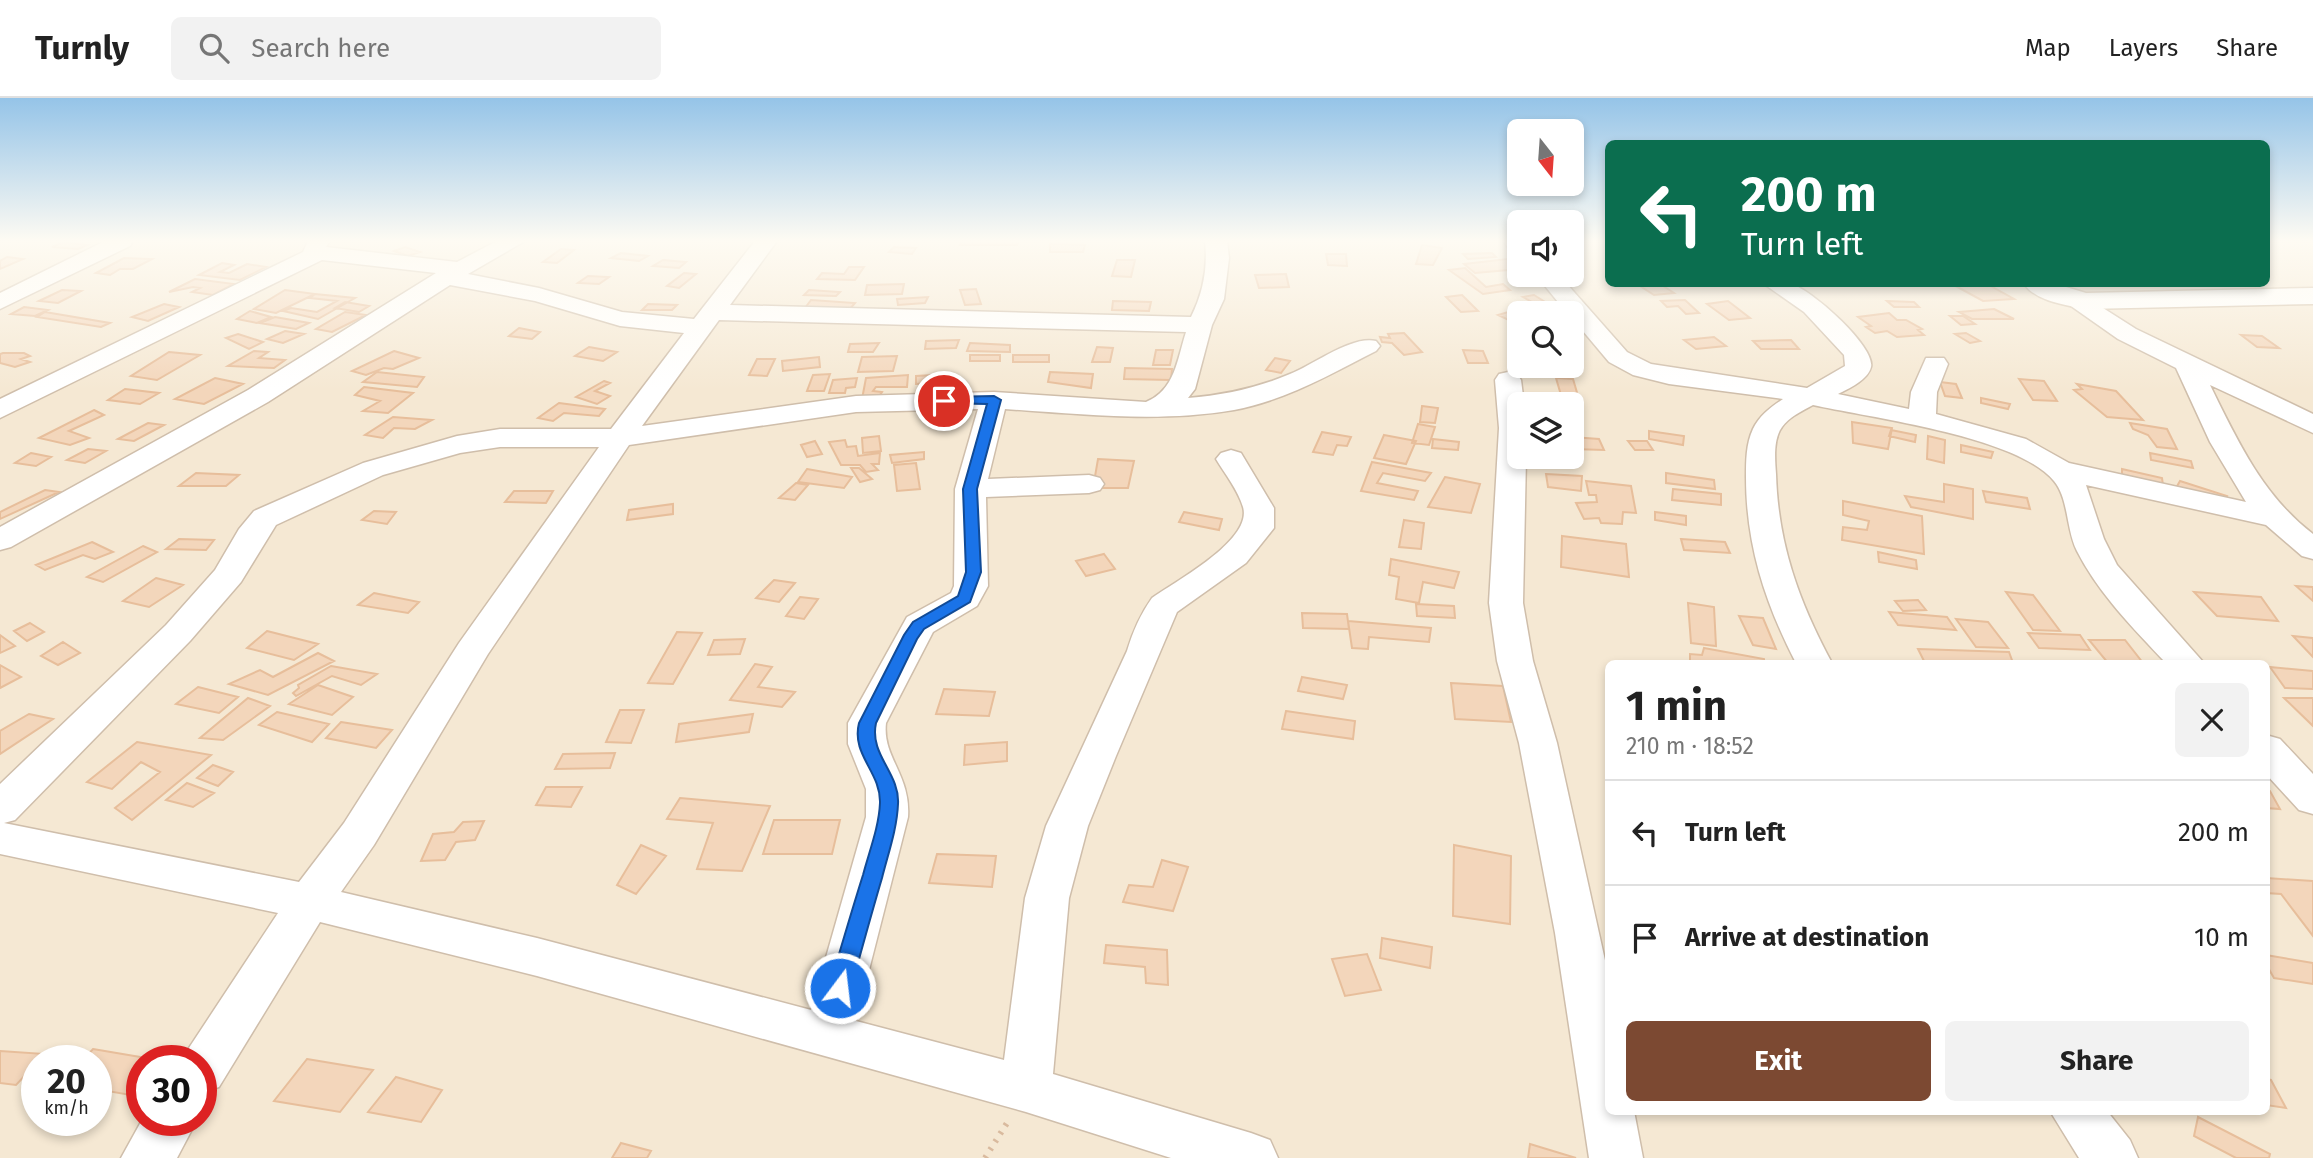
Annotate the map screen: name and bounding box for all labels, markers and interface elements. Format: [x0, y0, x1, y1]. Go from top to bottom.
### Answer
search box [171, 17, 661, 80]
text: Turnly [35, 28, 129, 68]
icon: search [195, 29, 233, 67]
text: Search here [251, 33, 390, 64]
text: Map [2025, 34, 2071, 62]
text: Layers [2109, 34, 2178, 62]
text: Share [2216, 34, 2278, 62]
north arrow [1507, 119, 1584, 196]
map controls [1507, 119, 1584, 469]
text: 200 m [1741, 165, 1877, 224]
icon: left [1626, 168, 1717, 259]
button: sound [1507, 210, 1584, 287]
text: Turn left [1741, 225, 1863, 263]
button: search [1507, 301, 1584, 378]
pin [914, 371, 974, 431]
icon: arrive [925, 382, 963, 420]
button: layers [1507, 392, 1584, 469]
text: 1 min [1626, 681, 1727, 731]
button: close [2175, 683, 2249, 757]
text: 210 m · 18:52 [1626, 732, 1754, 760]
icon: left [1626, 814, 1664, 852]
text: Turn left [1685, 817, 1786, 848]
text: 200 m [2178, 817, 2249, 848]
icon: arrive [1626, 919, 1664, 957]
text: Arrive at destination [1685, 922, 1929, 953]
text: 10 m [2194, 922, 2249, 953]
position arrow [803, 951, 877, 1025]
button: Exit [1626, 1021, 1931, 1101]
button: Share [1945, 1021, 2249, 1101]
speed limit sign: 30 [126, 1045, 217, 1136]
text: 20 [47, 1060, 86, 1102]
text: km/h [44, 1097, 89, 1119]

